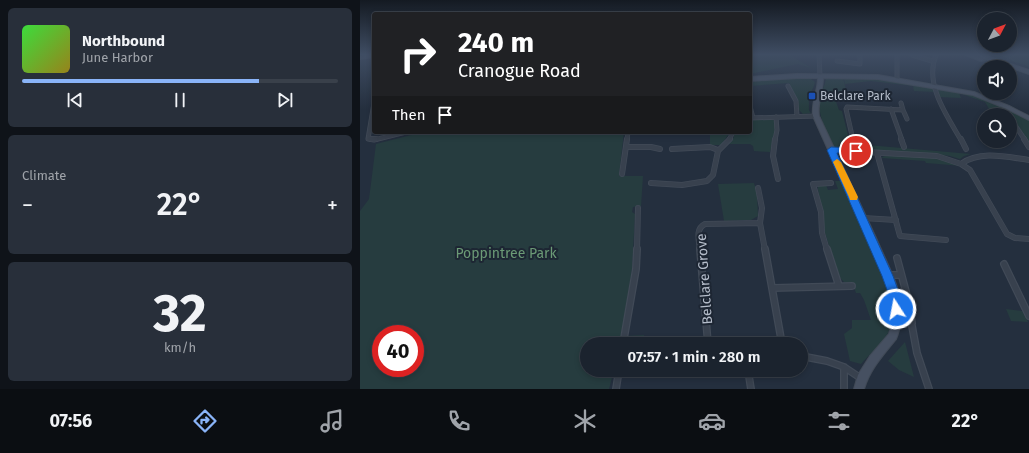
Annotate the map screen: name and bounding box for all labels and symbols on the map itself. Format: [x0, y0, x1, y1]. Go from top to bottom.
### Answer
north arrow [977, 12, 1017, 52]
place label: Belclare Park [820, 89, 891, 103]
marker: Belclare Park [807, 91, 817, 101]
pin [839, 134, 873, 168]
street label: Belclare Grove [693, 233, 716, 325]
park label: Poppintree Park [455, 245, 557, 262]
position arrow [875, 288, 917, 330]
speed limit sign: 40 [372, 325, 424, 377]

